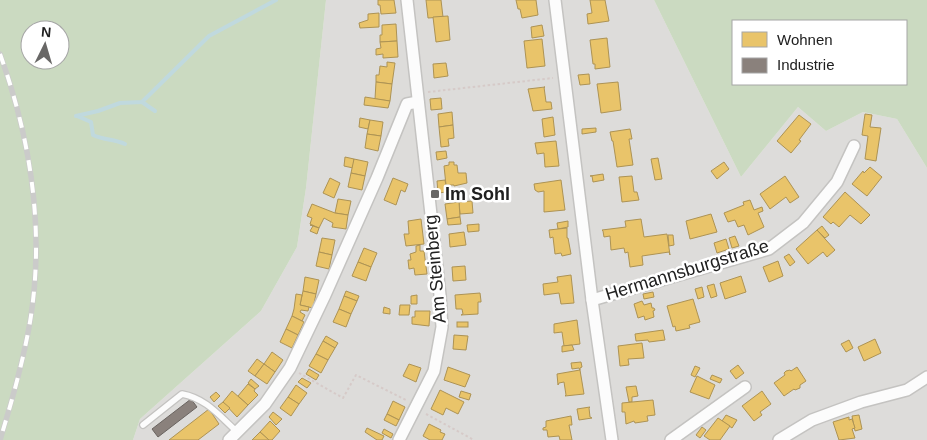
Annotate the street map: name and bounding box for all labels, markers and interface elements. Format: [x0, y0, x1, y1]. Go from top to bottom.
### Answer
north arrow [20, 20, 70, 70]
legend [732, 20, 907, 85]
text: N [40, 24, 52, 40]
text: Wohnen [777, 31, 833, 48]
text: Industrie [777, 56, 835, 73]
place label: Im Sohl [445, 184, 510, 204]
marker: Im Sohl [429, 188, 441, 200]
street label: Am Steinberg [420, 214, 450, 324]
street label: Hermannsburgstraße [603, 236, 771, 304]

